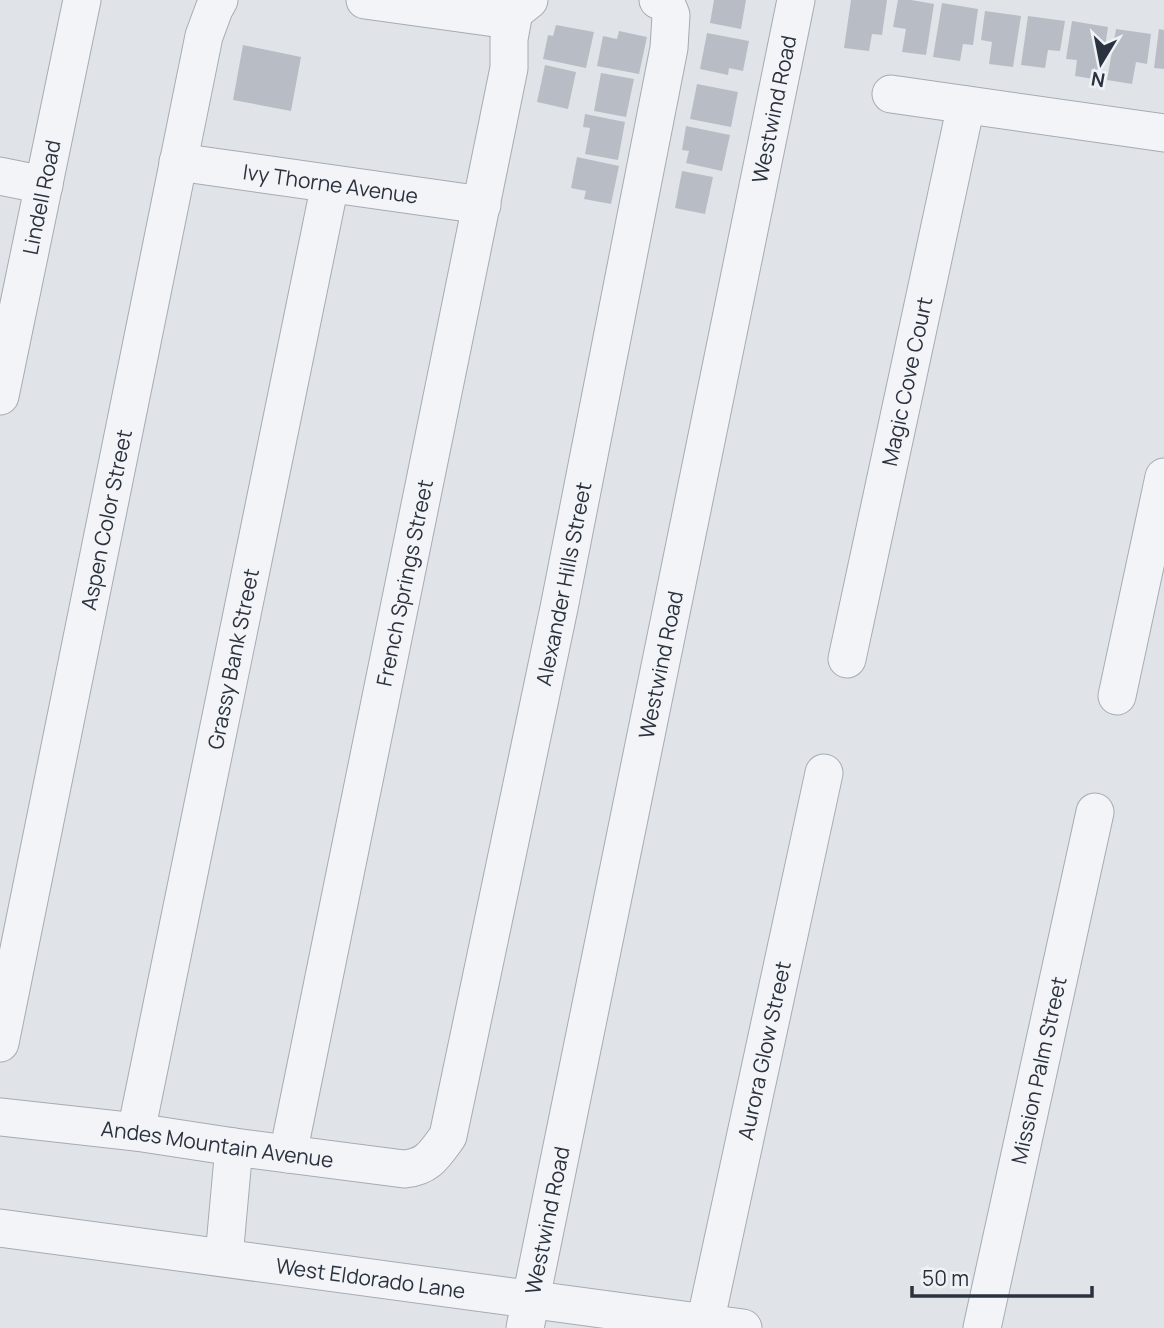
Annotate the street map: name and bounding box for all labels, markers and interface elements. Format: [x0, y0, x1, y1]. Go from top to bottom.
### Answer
north arrow [1066, 28, 1136, 98]
street label: Westwind Road [745, 33, 802, 185]
text: N [1089, 66, 1107, 94]
street label: Lindell Road [16, 137, 67, 257]
street label: Ivy Thorne Avenue [241, 157, 420, 210]
street label: Magic Cove Court [875, 294, 938, 468]
street label: Aspen Color Street [74, 427, 138, 612]
street label: French Springs Street [370, 477, 439, 689]
street label: Alexander Hills Street [529, 479, 597, 688]
street label: Grassy Bank Street [201, 566, 265, 752]
street label: Westwind Road [632, 588, 689, 741]
street label: Aurora Glow Street [731, 958, 797, 1143]
street label: Mission Palm Street [1004, 974, 1073, 1166]
street label: Andes Mountain Avenue [100, 1114, 335, 1174]
street label: Westwind Road [518, 1144, 576, 1297]
street label: West Eldorado Lane [274, 1251, 467, 1305]
scale bar [912, 1254, 1092, 1298]
text: 50 m [922, 1264, 969, 1292]

